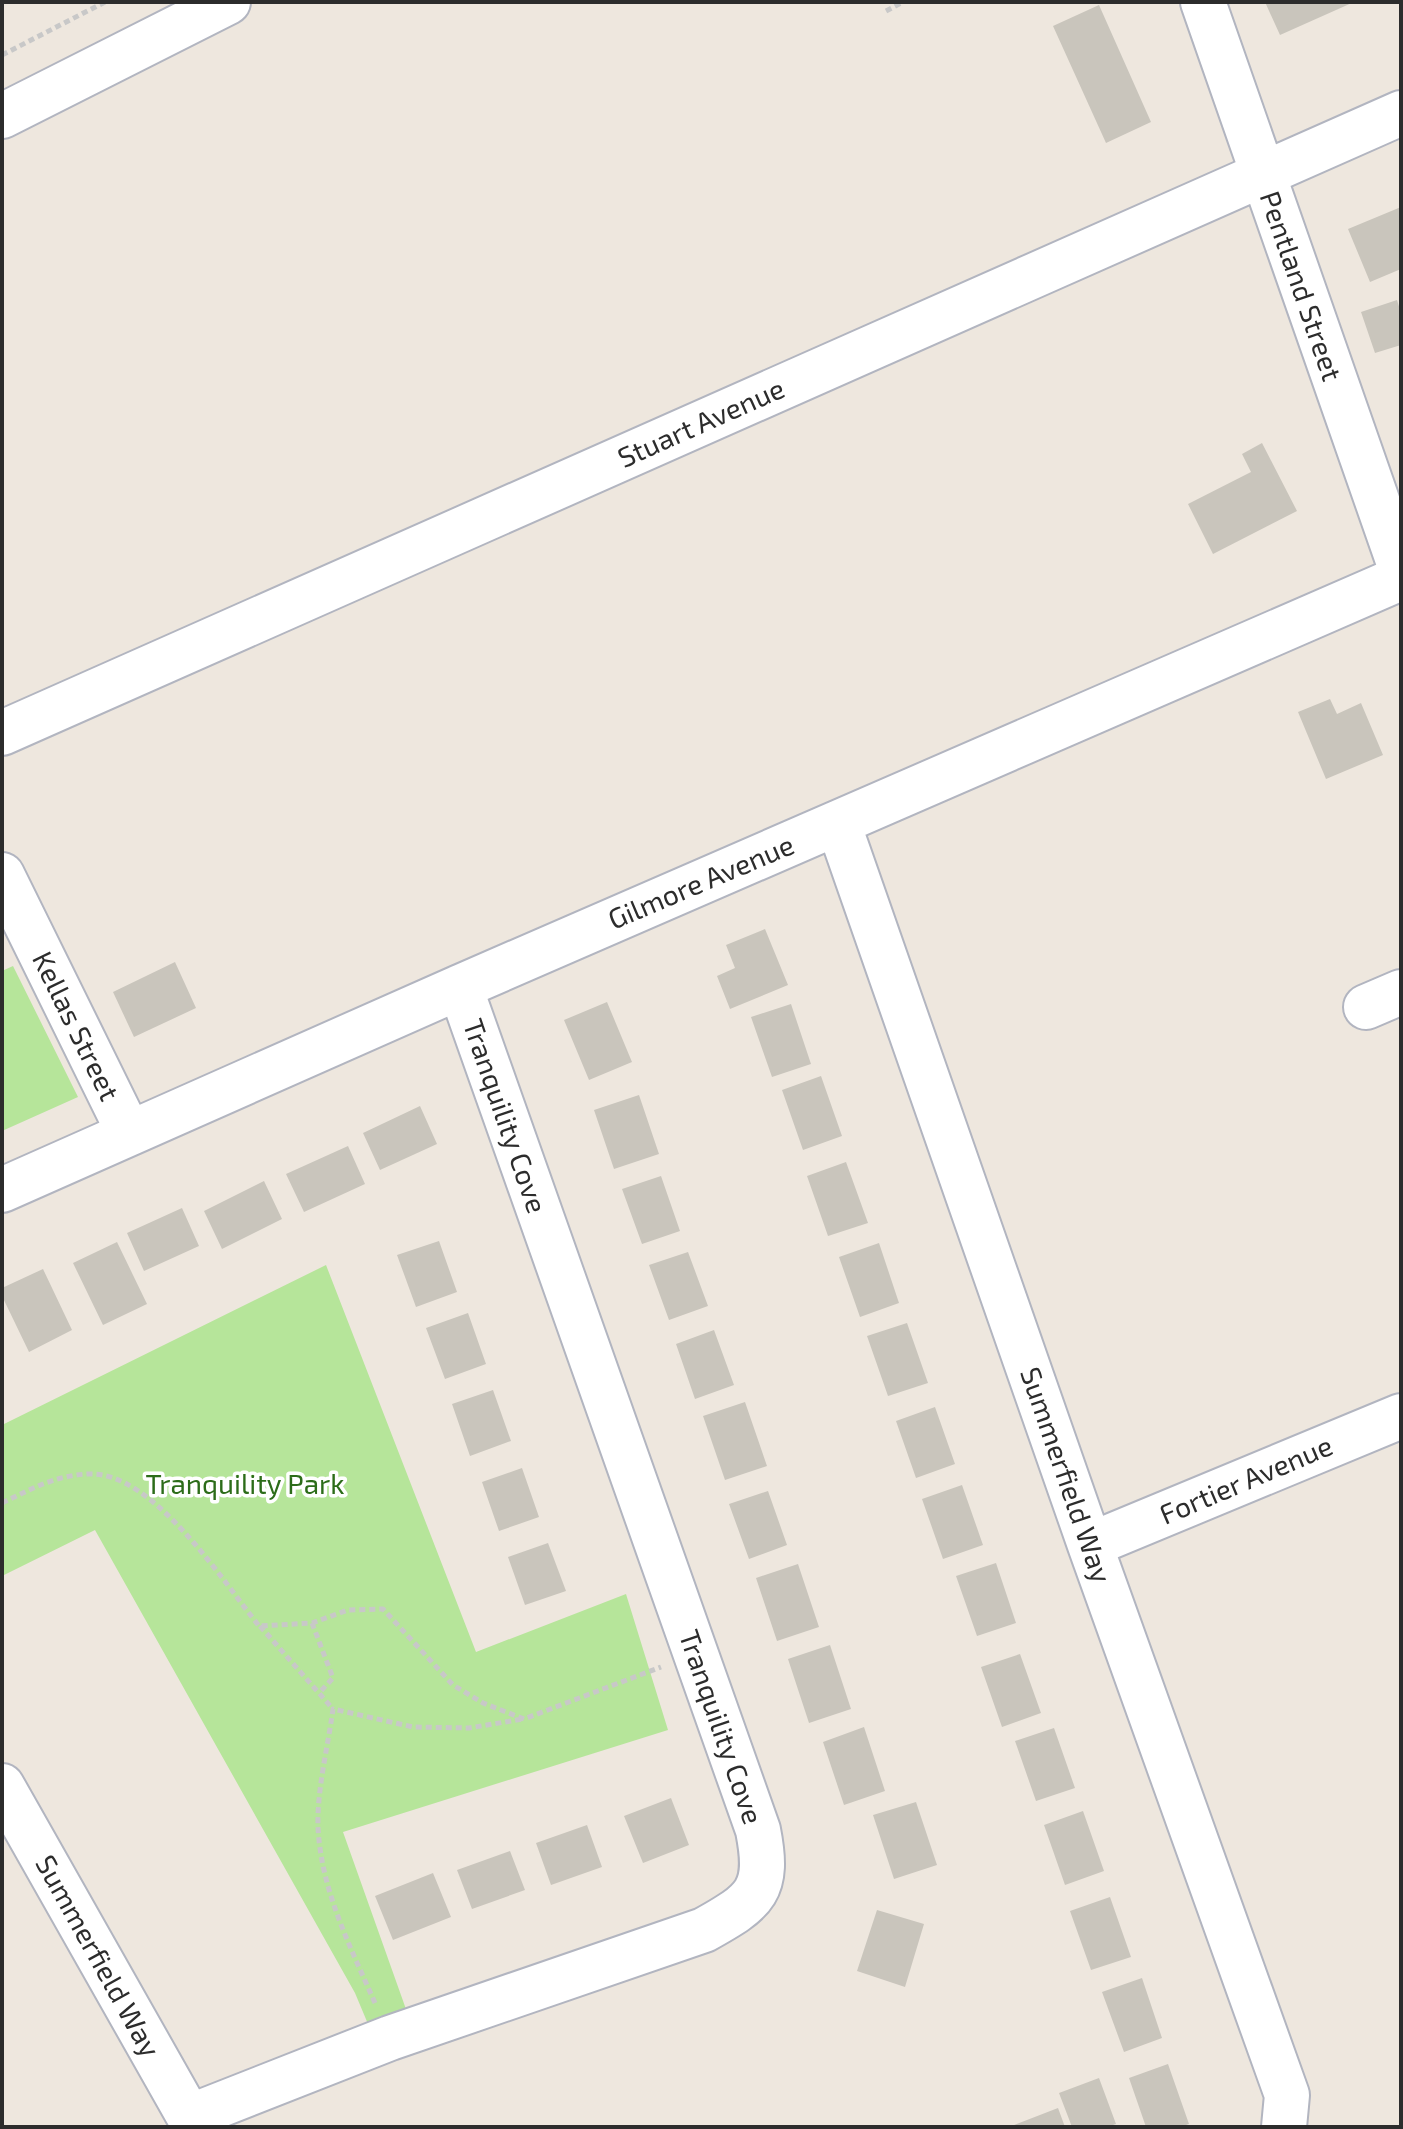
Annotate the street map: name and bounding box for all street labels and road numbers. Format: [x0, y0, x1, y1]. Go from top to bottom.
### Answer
street label: Pentland Street [1254, 186, 1350, 385]
street label: Stuart Avenue [612, 370, 789, 474]
street label: Gilmore Avenue [603, 827, 799, 936]
street label: Kellas Street [26, 946, 128, 1106]
street label: Tranquility Cove [457, 1014, 555, 1217]
street label: Summerfield Way [1014, 1362, 1120, 1587]
street label: Fortier Avenue [1154, 1427, 1337, 1531]
street label: Tranquility Cove [673, 1625, 771, 1828]
street label: Summerfield Way [29, 1849, 169, 2063]

